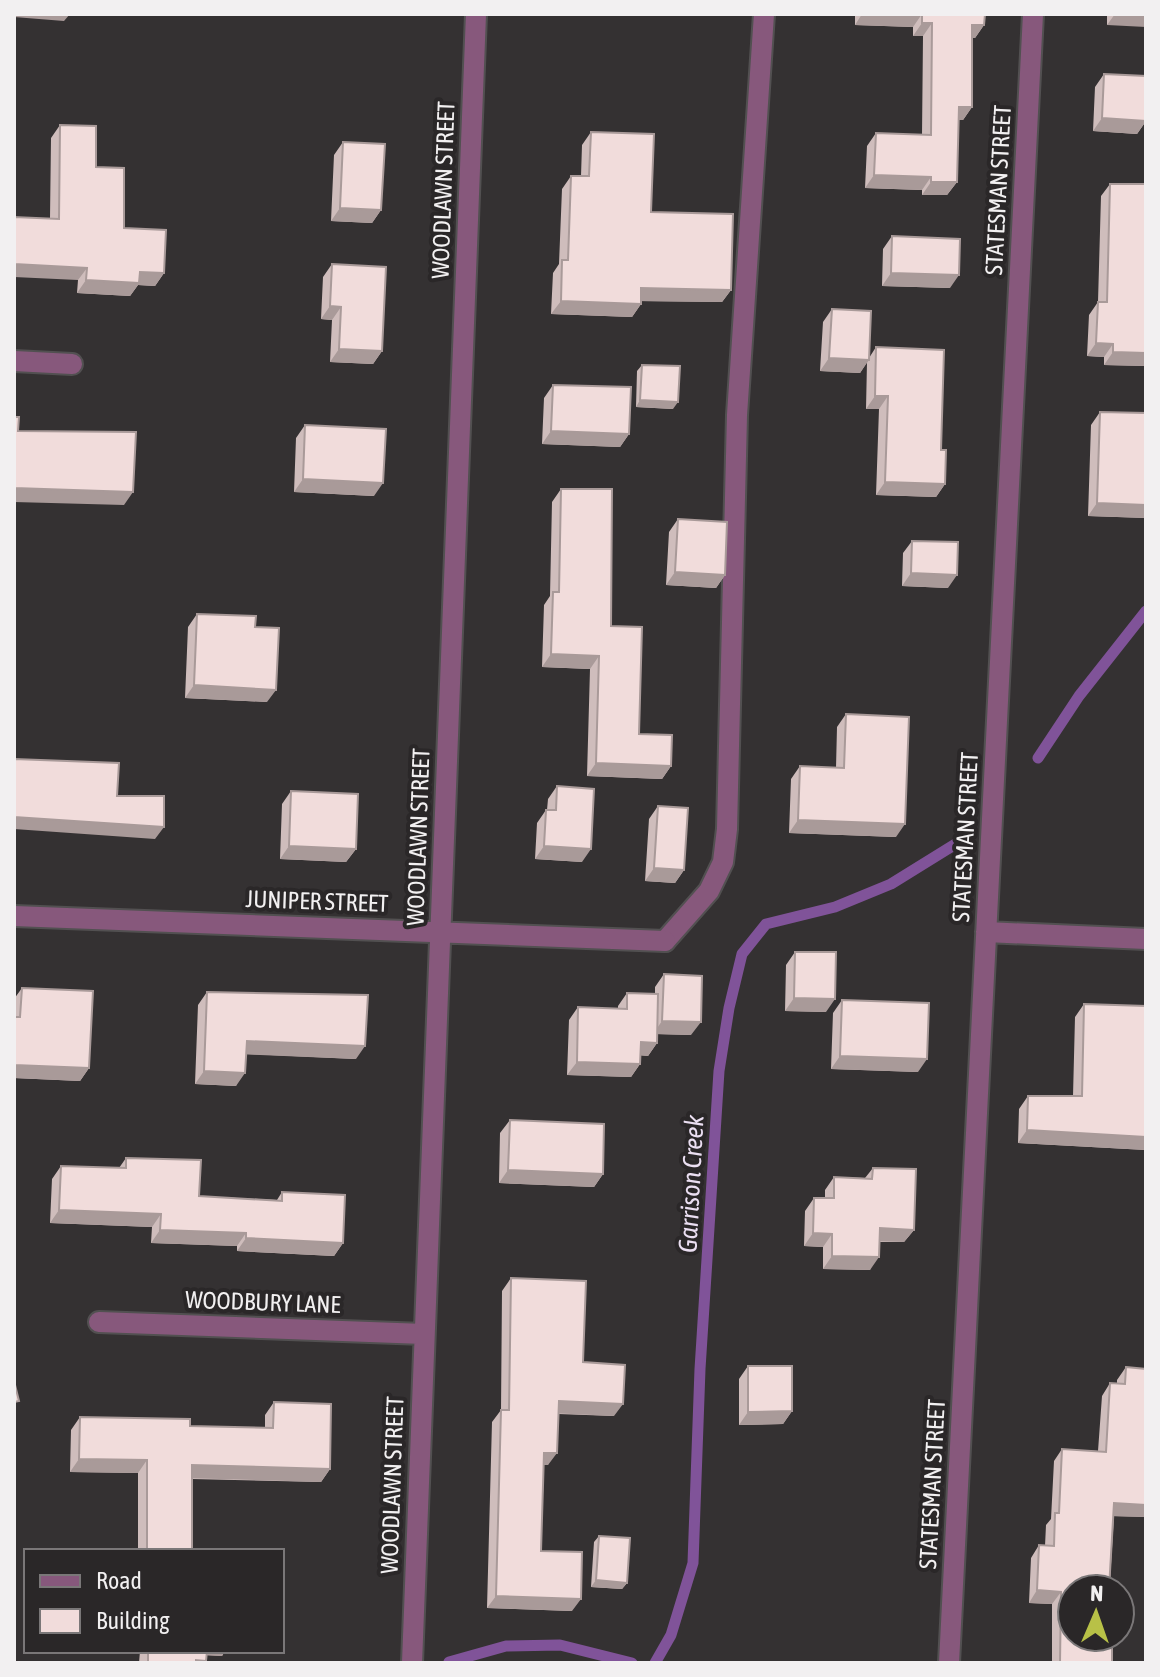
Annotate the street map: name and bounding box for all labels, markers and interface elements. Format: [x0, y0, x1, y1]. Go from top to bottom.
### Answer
street label: WOODLAWN STREET [426, 100, 460, 279]
street label: STATESMAN STREET [980, 104, 1016, 276]
street label: WOODLAWN STREET [401, 747, 435, 926]
street label: STATESMAN STREET [947, 751, 983, 923]
street label: JUNIPER STREET [245, 885, 389, 917]
water label: Garrison Creek [672, 1114, 710, 1254]
street label: WOODBURY LANE [185, 1286, 341, 1318]
street label: WOODLAWN STREET [375, 1395, 409, 1574]
street label: STATESMAN STREET [914, 1398, 950, 1570]
legend [24, 1549, 284, 1653]
text: Road [96, 1567, 142, 1594]
north arrow [1056, 1573, 1136, 1653]
text: N [1090, 1580, 1104, 1606]
text: Building [96, 1607, 170, 1634]

